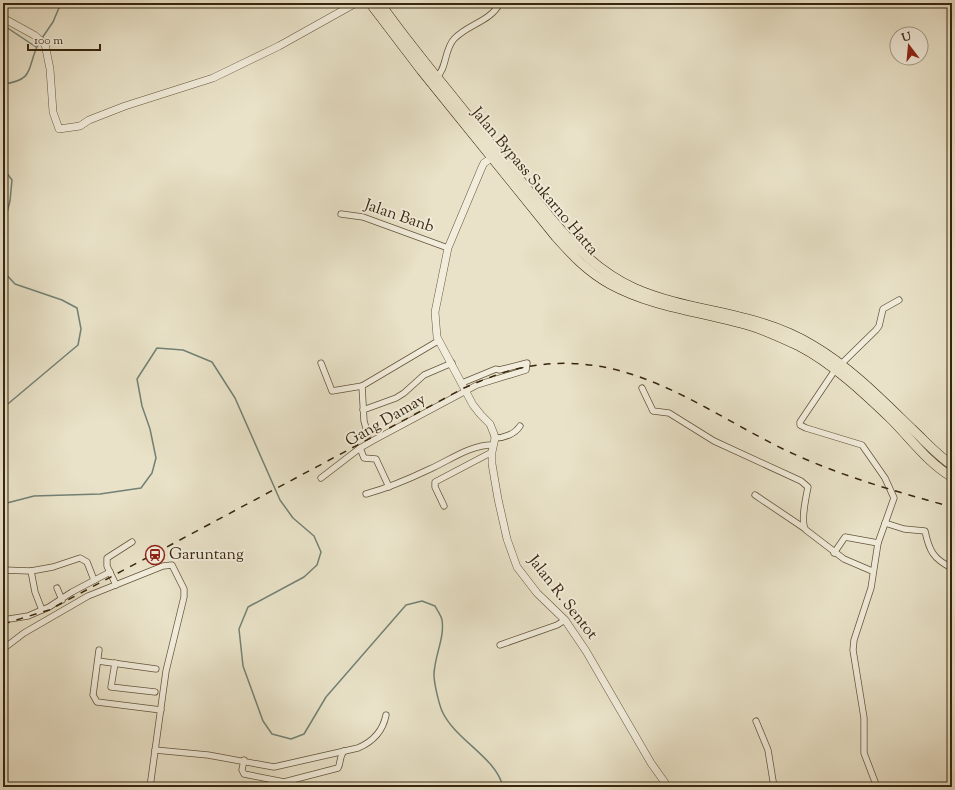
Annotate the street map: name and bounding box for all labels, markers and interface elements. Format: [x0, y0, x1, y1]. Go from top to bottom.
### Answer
scale bar [28, 26, 100, 52]
north arrow [889, 26, 929, 66]
text: U [899, 28, 913, 47]
text: 100 m [34, 32, 63, 50]
street label: Jalan Bypass Sukarno Hatta [464, 102, 603, 262]
street label: Jalan Banb [360, 194, 437, 240]
street label: Gang Damay [342, 389, 430, 453]
station icon: Garuntang [144, 544, 166, 566]
place label: Garuntang [169, 544, 244, 567]
street label: Jalan R. Sentot [521, 550, 603, 646]

